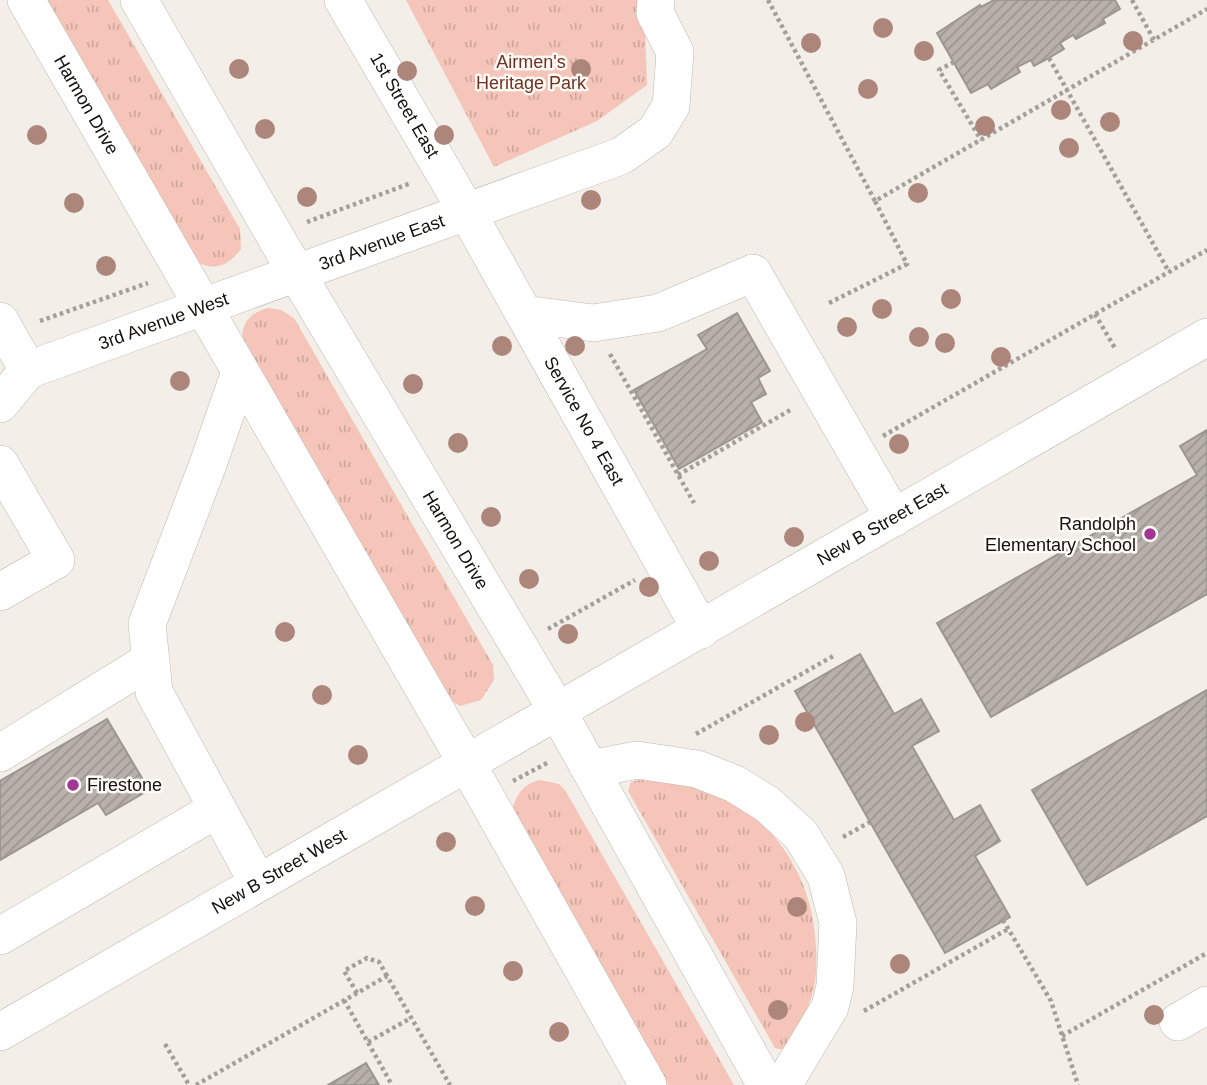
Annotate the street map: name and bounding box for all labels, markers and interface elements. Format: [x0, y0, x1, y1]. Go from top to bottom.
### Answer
street label: 1st Street East [366, 49, 443, 161]
street label: Harmon Drive [50, 52, 123, 158]
park label: Airmen's Heritage Park [476, 52, 587, 93]
street label: 3rd Avenue East [316, 211, 447, 274]
street label: 3rd Avenue West [96, 289, 231, 354]
street label: Service No 4 East [540, 353, 628, 489]
street label: New B Street East [813, 479, 951, 569]
street label: Harmon Drive [419, 487, 493, 593]
place label: Randolph Elementary School [985, 514, 1136, 555]
marker: Randolph Elementary School [1142, 526, 1158, 542]
place label: Firestone [87, 775, 162, 795]
marker: Firestone [65, 777, 81, 793]
street label: New B Street West [208, 825, 350, 918]

